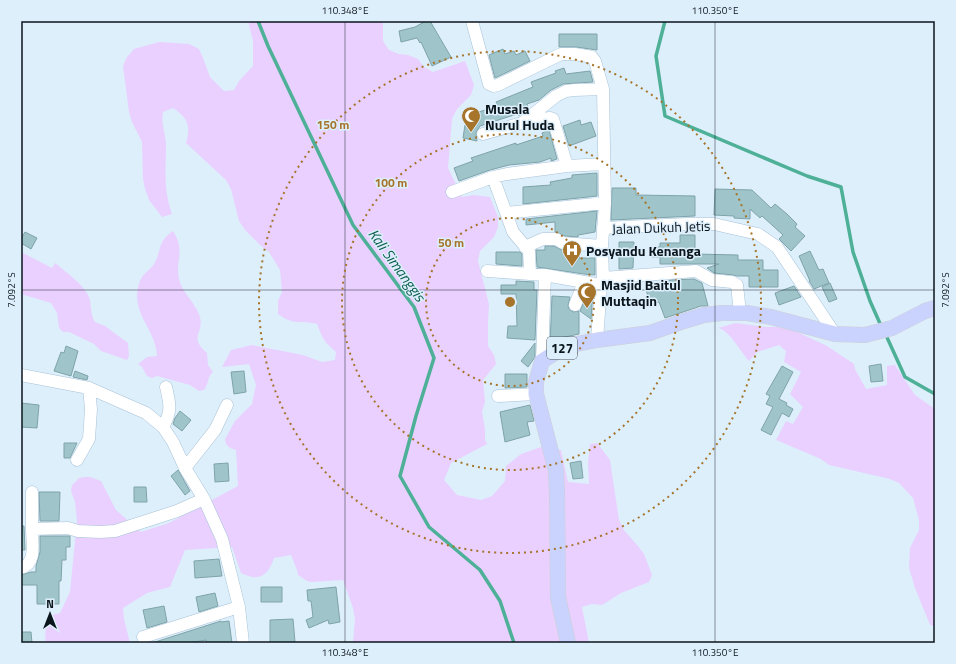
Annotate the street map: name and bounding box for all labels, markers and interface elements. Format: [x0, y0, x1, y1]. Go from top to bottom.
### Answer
text: 110.348°E [322, 3, 369, 18]
text: 110.350°E [692, 3, 739, 18]
place label: Musala Nurul Huda [485, 98, 554, 135]
mosque icon: Musala Nurul Huda [460, 105, 482, 133]
text: 150 m [317, 115, 349, 134]
text: 100 m [375, 173, 407, 192]
street label: Jalan Dukuh Jetis [611, 215, 711, 239]
water label: Kali Simanggis [363, 224, 432, 308]
text: 50 m [438, 233, 464, 252]
hospital icon: Posyandu Kenanga [561, 239, 583, 267]
place label: Posyandu Kenanga [586, 240, 701, 261]
text: 7.092°S [4, 272, 19, 308]
text: 7.092°S [938, 272, 953, 308]
place label: Masjid Baitul Muttaqin [601, 274, 681, 311]
mosque icon: Masjid Baitul Muttaqin [576, 281, 598, 309]
centre of rings [503, 295, 517, 309]
road number: 127 [547, 337, 577, 359]
north arrow [30, 594, 70, 634]
text: N [46, 596, 54, 612]
text: 110.348°E [322, 645, 369, 660]
text: 110.350°E [692, 645, 739, 660]

